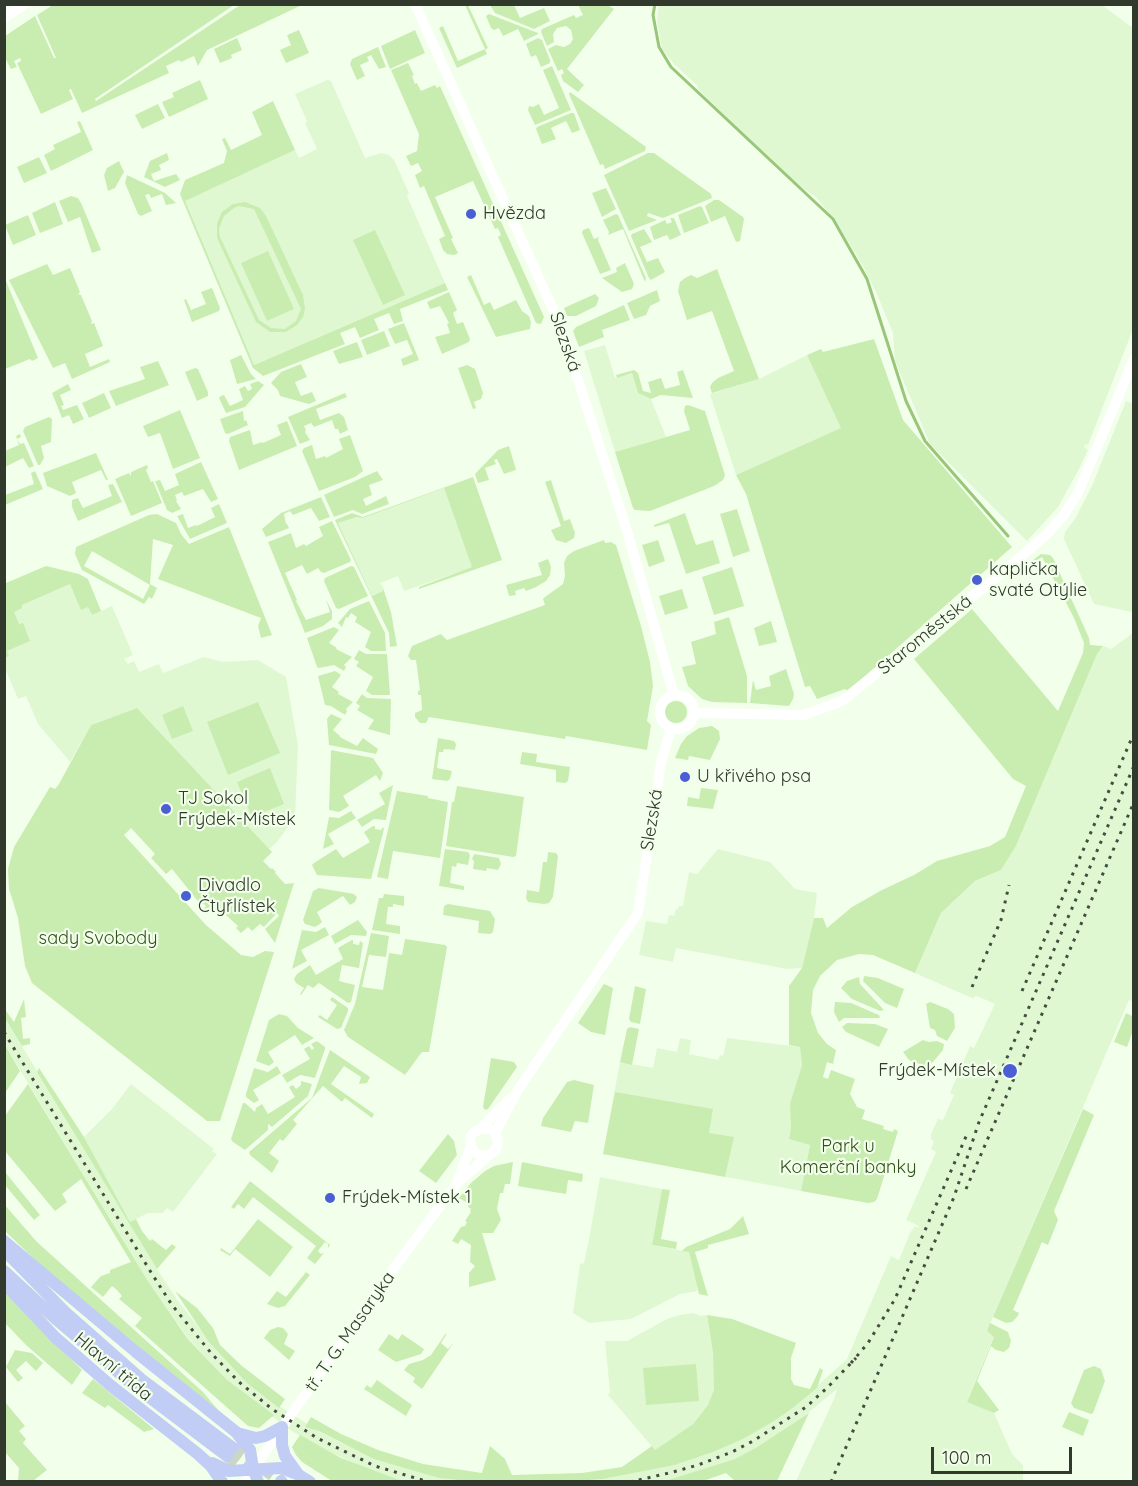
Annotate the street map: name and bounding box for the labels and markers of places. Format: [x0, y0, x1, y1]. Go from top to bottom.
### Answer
place label: Hvězda [483, 203, 546, 225]
marker: Hvězda [464, 207, 478, 221]
place label: kaplička svaté Otýlie [989, 559, 1087, 602]
marker: kaplička svaté Otýlie [970, 573, 984, 587]
place label: U křivého psa [697, 766, 811, 788]
marker: U křivého psa [678, 770, 692, 784]
place label: TJ Sokol Frýdek-Místek [178, 788, 296, 830]
marker: TJ Sokol Frýdek-Místek [159, 802, 173, 816]
place label: Divadlo Čtyřlístek [198, 875, 275, 918]
marker: Divadlo Čtyřlístek [179, 889, 193, 903]
place label: Frýdek-Místek [878, 1060, 996, 1082]
marker: Frýdek-Místek [1001, 1062, 1019, 1080]
place label: Frýdek-Místek 1 [342, 1187, 471, 1209]
marker: Frýdek-Místek 1 [323, 1191, 337, 1205]

